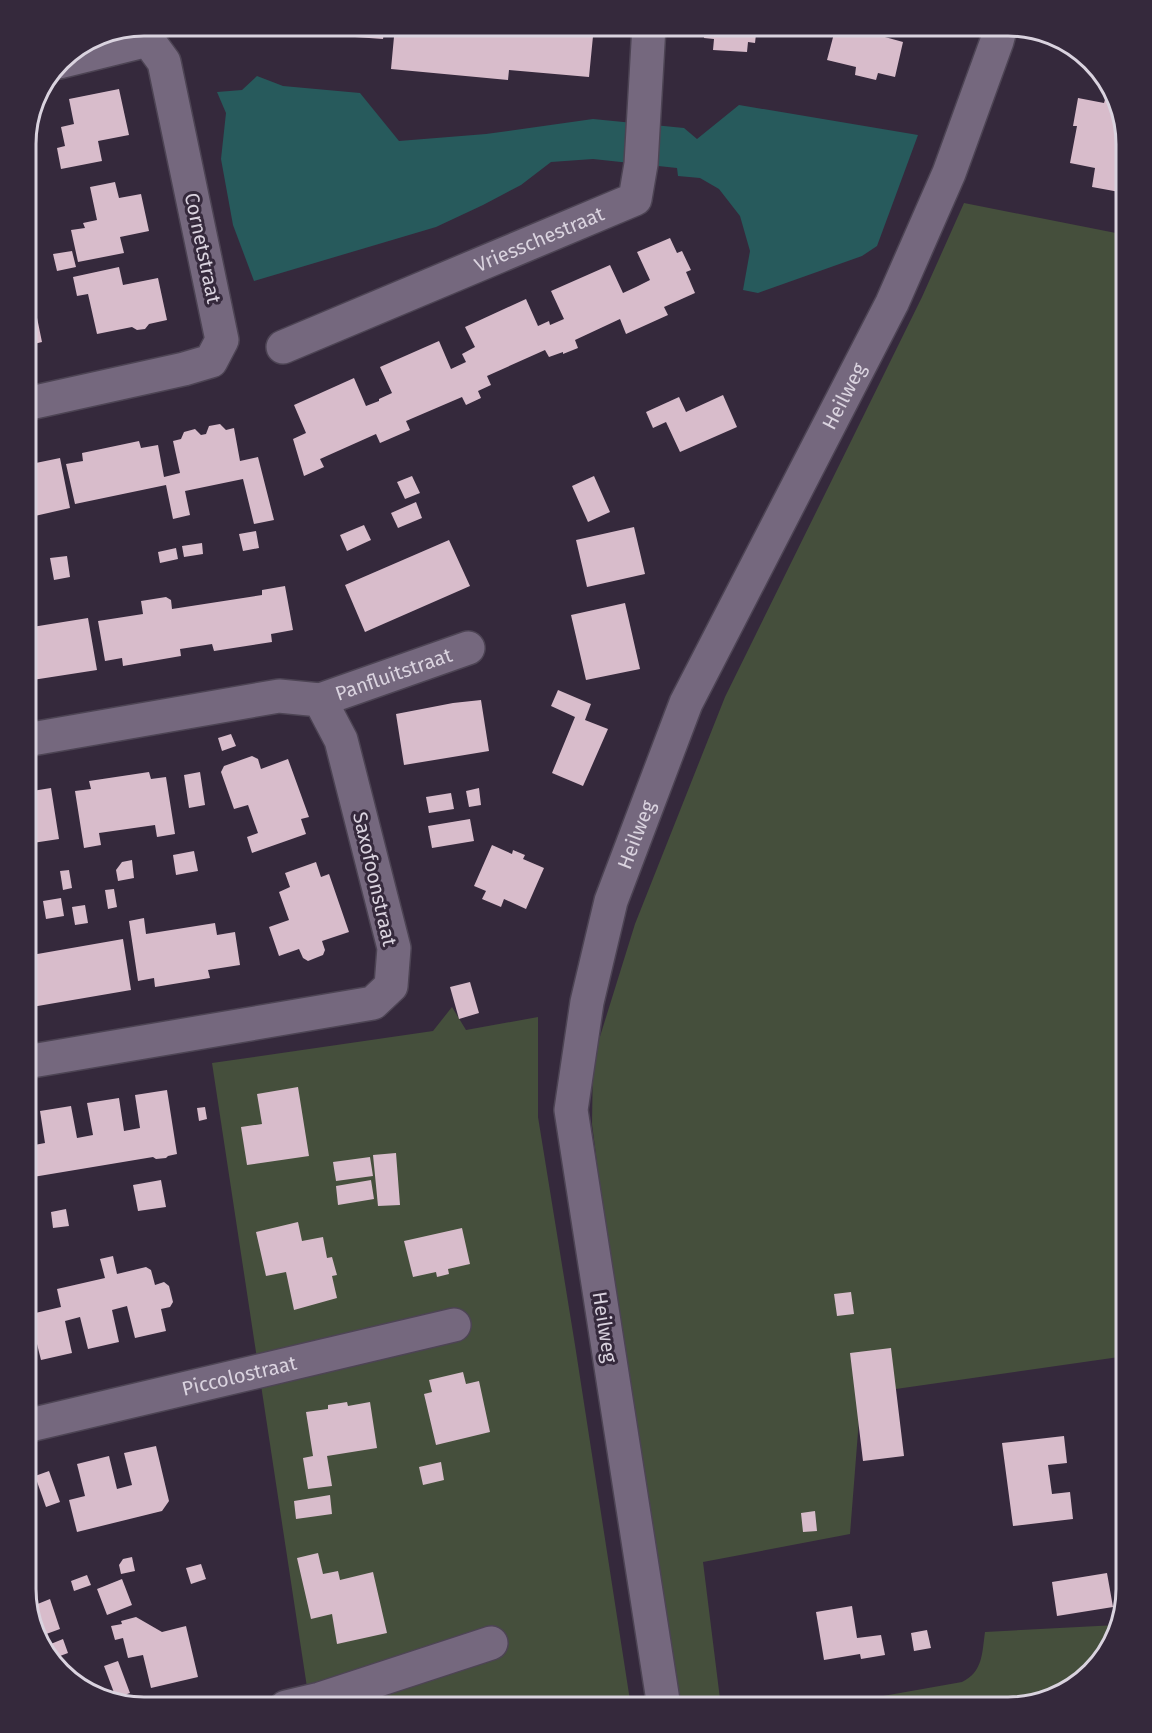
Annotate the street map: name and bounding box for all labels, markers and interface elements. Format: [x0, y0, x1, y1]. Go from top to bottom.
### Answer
street label: Cornetstraat [180, 190, 227, 306]
street label: Vriesschestraat [471, 201, 608, 277]
street label: Heilweg [817, 358, 871, 434]
street label: Panfluitstraat [332, 642, 456, 706]
street label: Heilweg [612, 796, 660, 873]
street label: Saxofoonstraat [348, 810, 402, 949]
street label: Heilweg [588, 1290, 623, 1365]
street label: Piccolostraat [179, 1350, 300, 1401]

